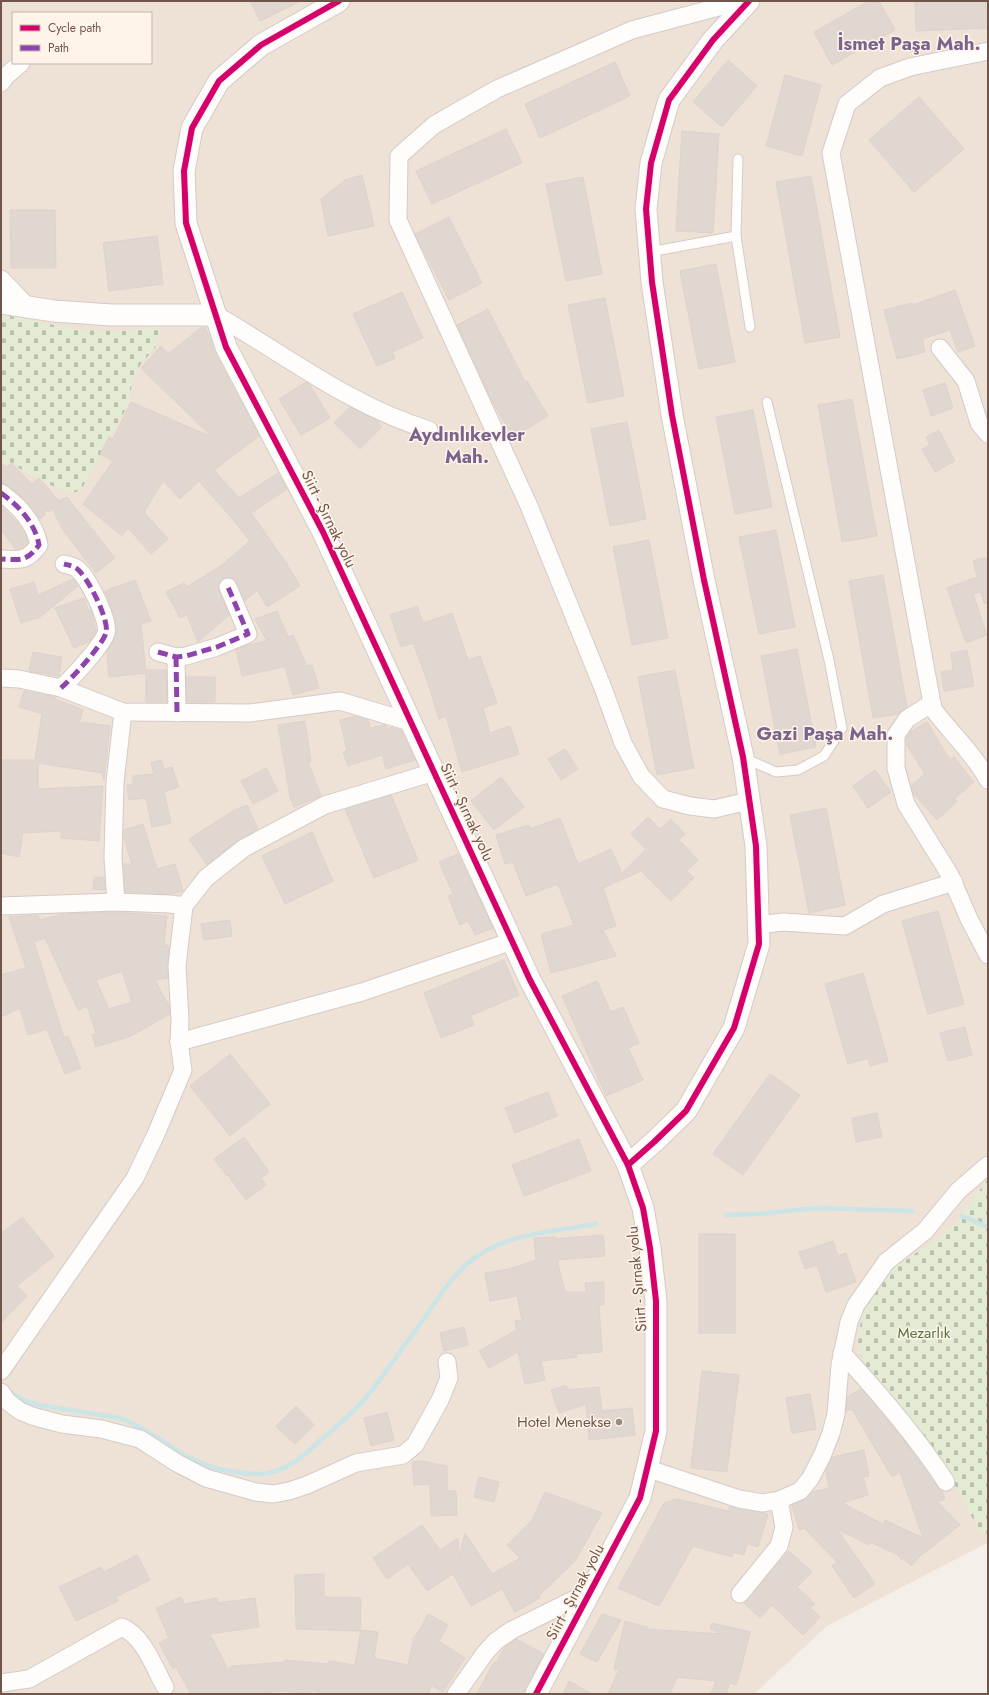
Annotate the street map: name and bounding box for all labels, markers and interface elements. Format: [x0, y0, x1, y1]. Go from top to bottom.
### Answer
legend [12, 12, 152, 64]
text: Cycle path [48, 19, 101, 37]
district label: İsmet Paşa Mah. [837, 30, 981, 57]
text: Path [48, 39, 69, 57]
district label: Aydınlıkevler Mah. [408, 421, 525, 470]
street label: Siirt - Şırnak yolu [296, 466, 362, 572]
district label: Gazi Paşa Mah. [757, 720, 893, 747]
street label: Siirt - Şırnak yolu [435, 759, 499, 865]
street label: Siirt - Şırnak yolu [621, 1225, 653, 1333]
park label: Mezarlık [898, 1322, 951, 1344]
place label: Hotel Menekse [517, 1411, 611, 1433]
marker: Hotel Menekse [614, 1417, 624, 1427]
street label: Siirt - Şırnak yolu [540, 1540, 610, 1644]

